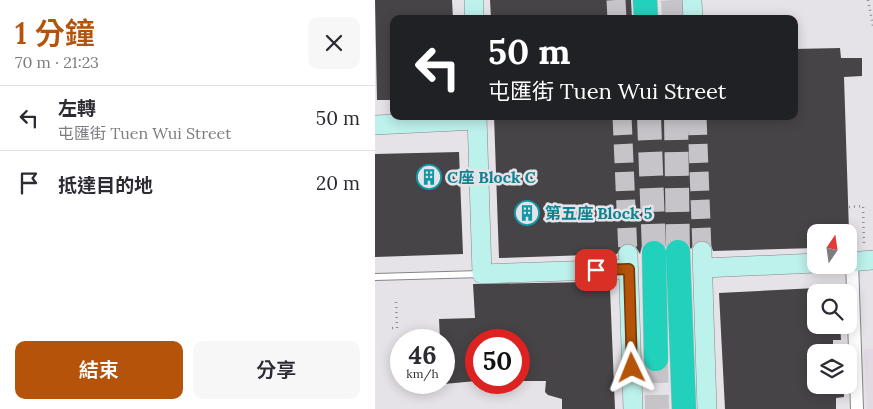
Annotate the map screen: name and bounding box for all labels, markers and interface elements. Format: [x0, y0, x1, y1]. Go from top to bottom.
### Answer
text: 1 分鐘 [15, 14, 95, 52]
button: close [308, 17, 360, 69]
text: 50 m [488, 29, 571, 74]
icon: left [405, 35, 470, 100]
text: 70 m · 21:23 [15, 52, 99, 72]
text: 屯匯街 Tuen Wui Street [488, 77, 726, 105]
text: 左轉 [58, 96, 96, 120]
icon: left [15, 104, 43, 132]
text: 50 m [316, 106, 360, 130]
text: 屯匯街 Tuen Wui Street [58, 123, 231, 143]
building icon: C座 Block C [416, 164, 442, 190]
place label: C座 Block C [447, 167, 536, 187]
icon: arrive [15, 169, 43, 197]
text: 20 m [316, 171, 360, 195]
text: 抵達目的地 [58, 173, 153, 197]
building icon: 第五座 Block 5 [514, 200, 540, 226]
place label: 第五座 Block 5 [545, 203, 653, 223]
north arrow [807, 224, 857, 274]
map controls [807, 224, 857, 394]
pin [575, 249, 617, 291]
icon: arrive [582, 256, 610, 284]
button: search [807, 284, 857, 334]
speed limit sign: 50 [465, 329, 530, 394]
text: 46 [408, 339, 437, 371]
button: 結束 [15, 341, 183, 399]
button: 分享 [193, 341, 360, 399]
position arrow [605, 341, 657, 393]
button: layers [807, 344, 857, 394]
text: km/h [406, 366, 439, 381]

